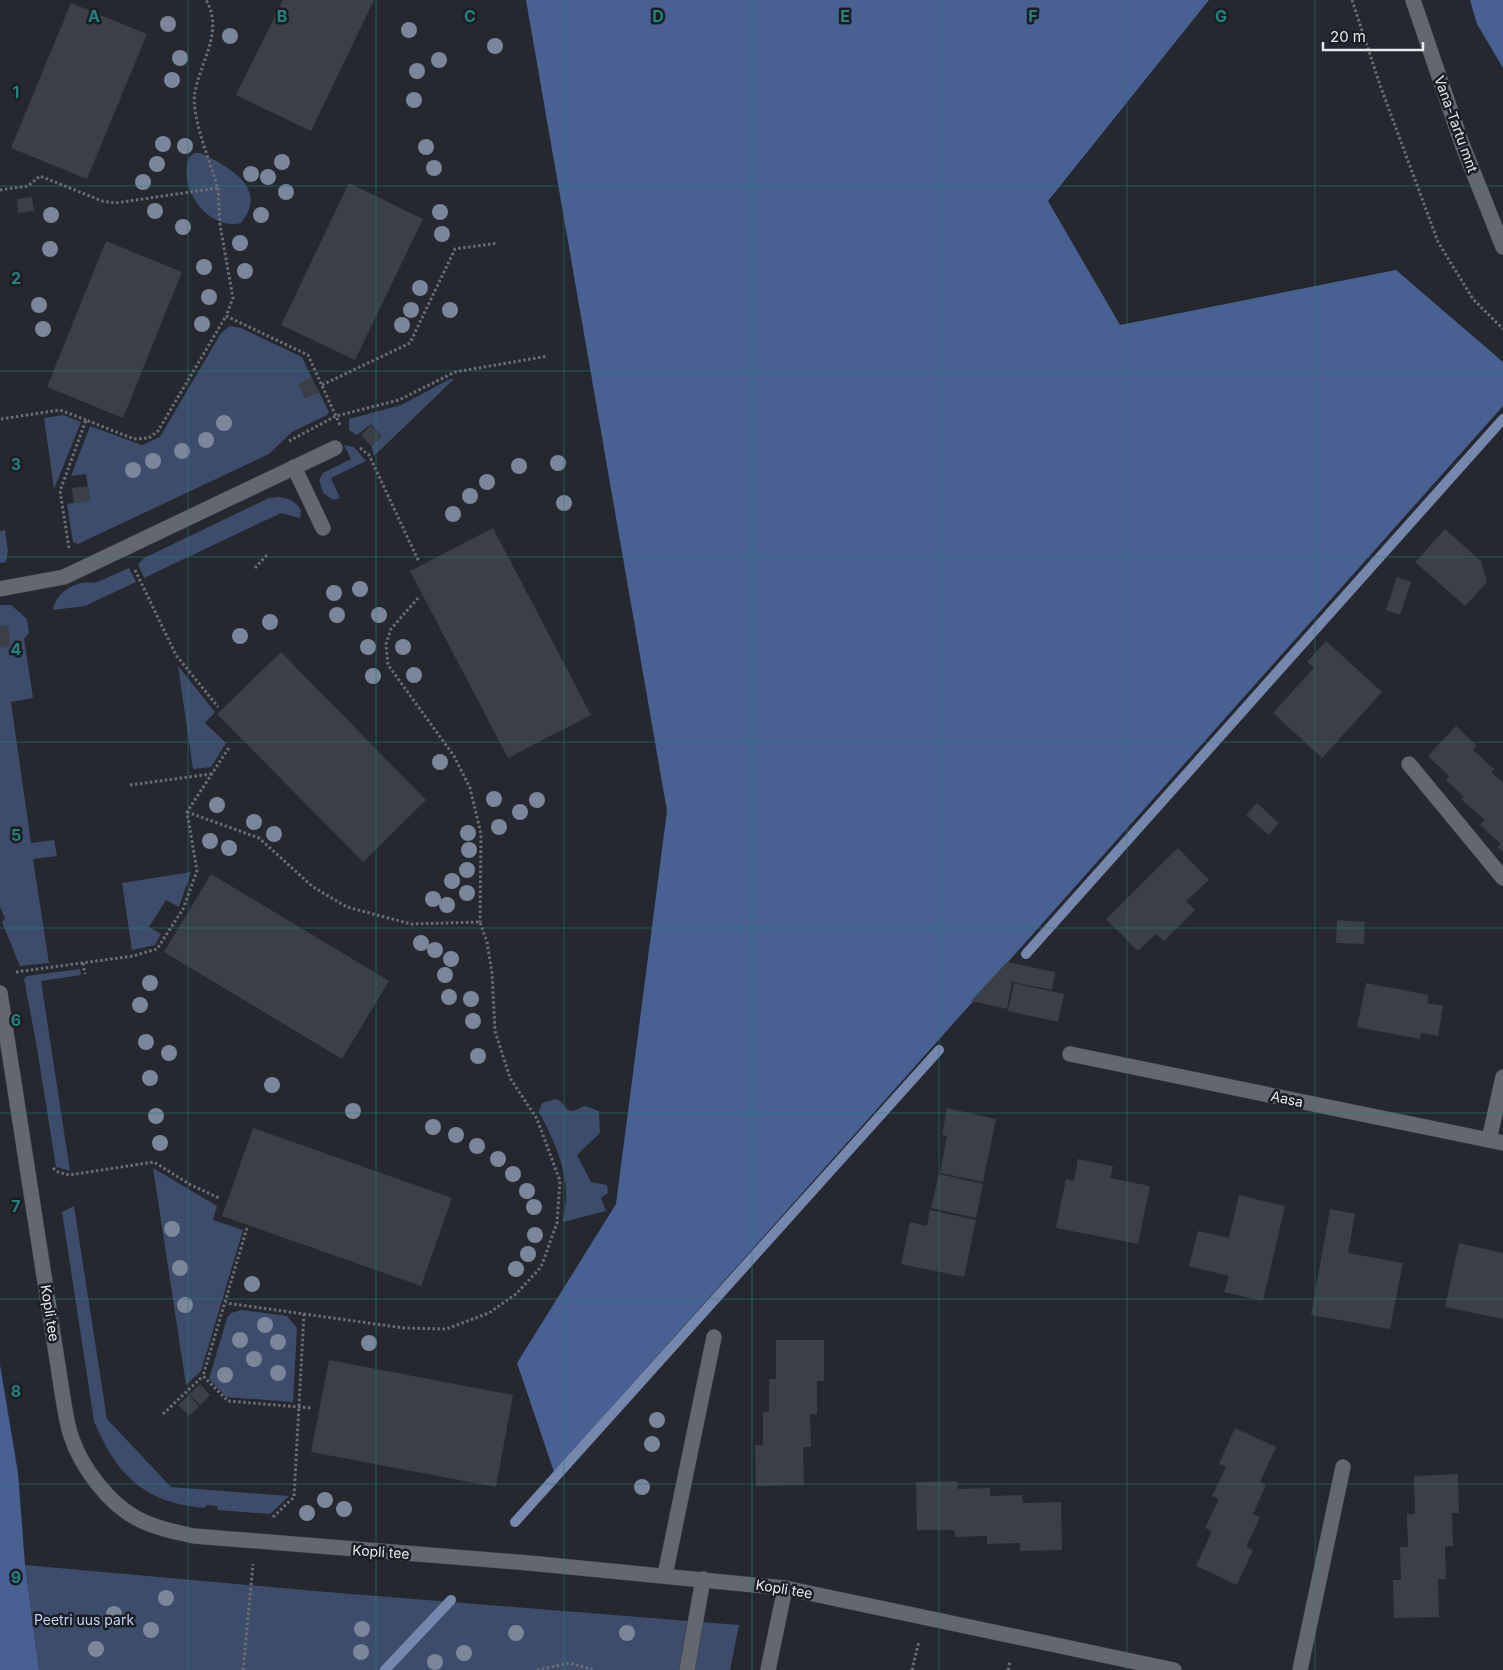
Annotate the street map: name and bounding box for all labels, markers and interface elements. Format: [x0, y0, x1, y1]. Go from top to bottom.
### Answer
text: A [88, 6, 100, 26]
text: B [277, 6, 287, 26]
text: C [464, 6, 476, 26]
text: D [652, 6, 664, 26]
text: E [840, 6, 850, 26]
text: F [1028, 6, 1038, 26]
text: G [1215, 6, 1227, 26]
scale bar [1323, 20, 1423, 52]
text: 20 m [1330, 27, 1366, 46]
street label: Vana-Tartu mnt [1431, 73, 1482, 175]
text: 1 [13, 82, 19, 102]
text: 2 [11, 268, 21, 288]
text: 3 [11, 454, 21, 474]
text: 4 [11, 639, 22, 659]
text: 5 [11, 825, 21, 845]
text: 6 [11, 1010, 21, 1030]
street label: Aasa [1269, 1087, 1305, 1110]
text: 7 [11, 1196, 21, 1216]
street label: Kopli tee [38, 1283, 63, 1343]
text: 8 [11, 1381, 21, 1401]
street label: Kopli tee [352, 1541, 410, 1562]
text: 9 [11, 1567, 21, 1587]
street label: Kopli tee [754, 1576, 814, 1601]
park label: Peetri uus park [34, 1611, 134, 1628]

